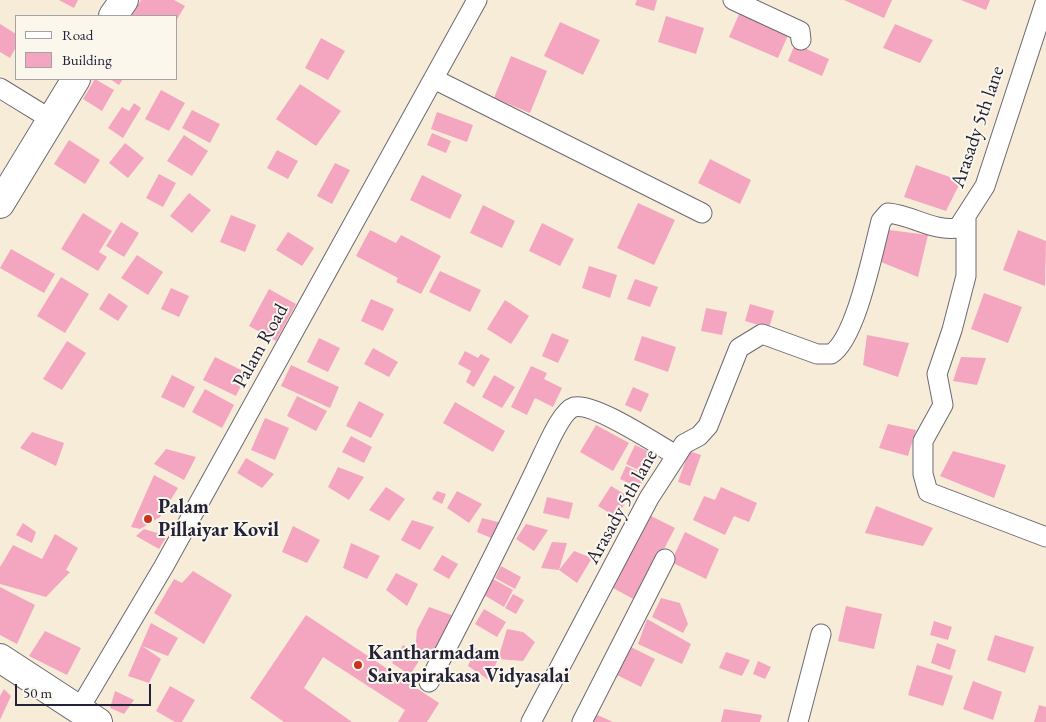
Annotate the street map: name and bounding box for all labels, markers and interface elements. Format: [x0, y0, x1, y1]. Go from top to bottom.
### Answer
legend [15, 15, 178, 80]
text: Road [62, 25, 93, 44]
text: Building [62, 50, 112, 69]
street label: Arasady 5th lane [946, 63, 1010, 191]
street label: Palam Road [228, 300, 294, 392]
street label: Arasady 5th lane [581, 446, 663, 568]
place label: Palam Pillaiyar Kovil [158, 496, 279, 543]
marker: Palam Pillaiyar Kovil [142, 513, 154, 525]
place label: Kantharmadam Saivapirakasa Vidyasalai [368, 642, 569, 689]
marker: Kantharmadam Saivapirakasa Vidyasalai [352, 659, 364, 671]
scale bar [18, 674, 154, 706]
text: 50 m [23, 683, 52, 702]

